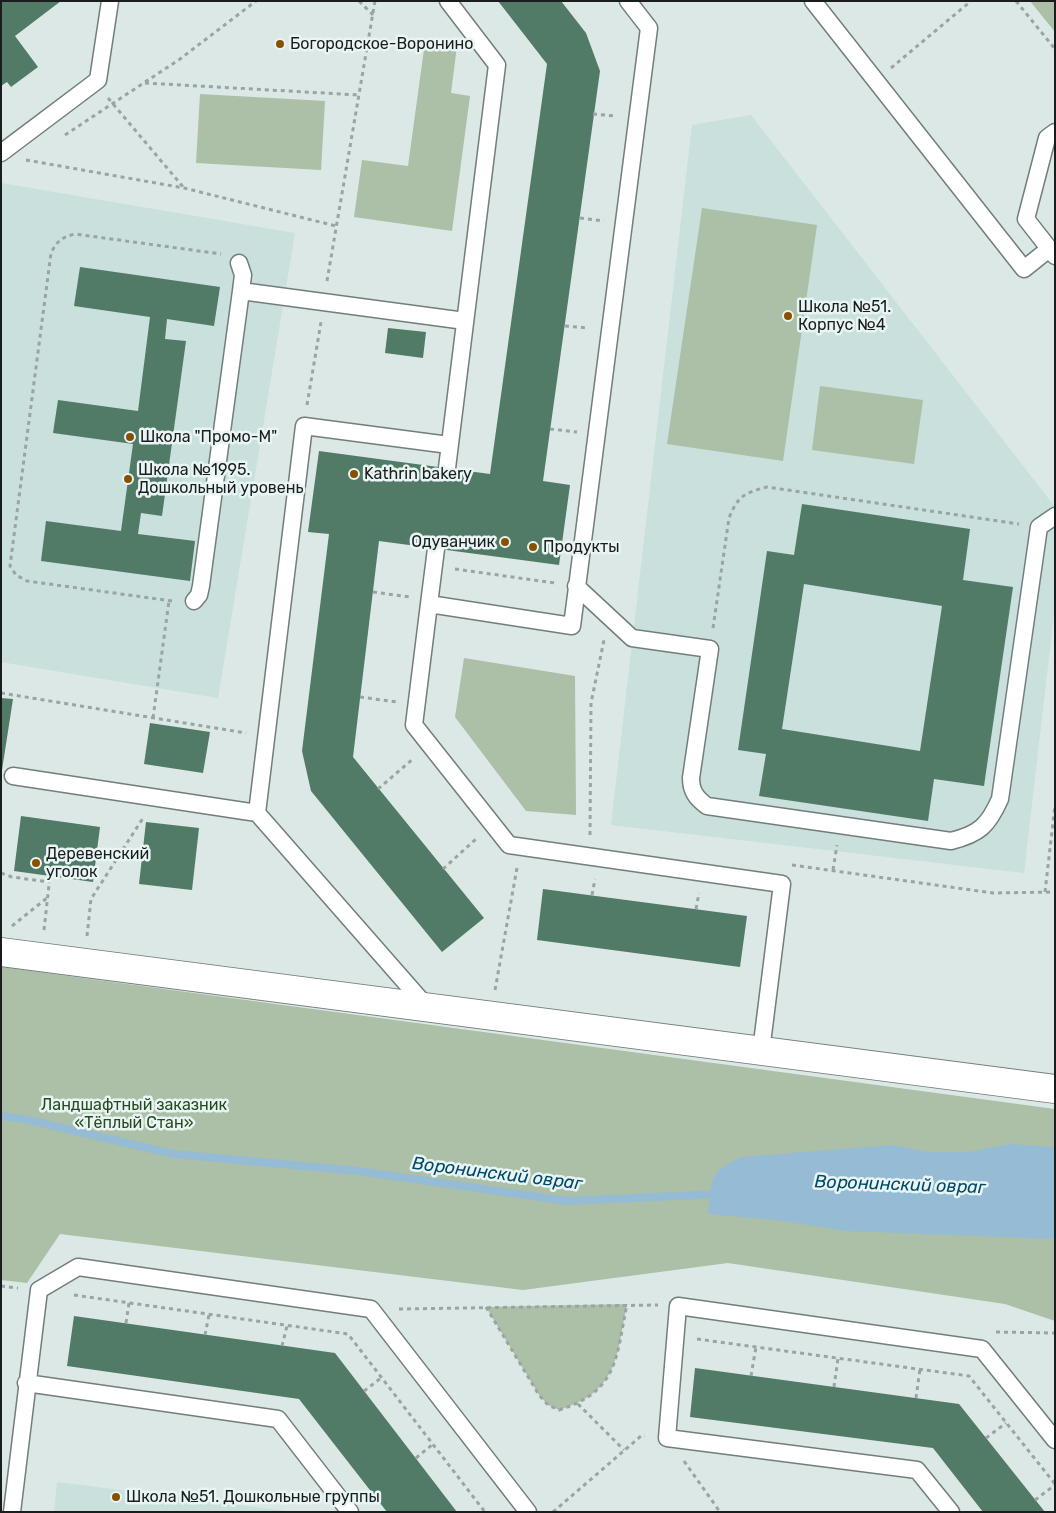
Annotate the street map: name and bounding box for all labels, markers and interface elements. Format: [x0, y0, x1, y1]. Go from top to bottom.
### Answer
place label: Богородское-Воронино [290, 34, 473, 54]
marker: Богородское-Воронино [274, 38, 286, 50]
place label: Школа №51. Корпус №4 [798, 297, 891, 335]
marker: Школа №51. Корпус №4 [782, 310, 794, 322]
place label: Школа "Промо-М" [140, 427, 277, 447]
marker: Школа "Промо-М" [124, 431, 136, 443]
place label: Школа №1995. Дошкольный уровень [138, 460, 304, 498]
place label: Kathrin bakery [364, 464, 472, 484]
marker: Kathrin bakery [348, 468, 360, 480]
marker: Школа №1995. Дошкольный уровень [122, 473, 134, 485]
place label: Одуванчик [411, 532, 495, 552]
marker: Одуванчик [499, 536, 511, 548]
place label: Продукты [543, 537, 620, 557]
marker: Продукты [527, 541, 539, 553]
place label: Деревенский уголок [46, 844, 149, 882]
marker: Деревенский уголок [30, 857, 42, 869]
park label: Ландшафтный заказник «Тёплый Стан» [41, 1095, 227, 1133]
water label: Воронинский овраг [411, 1153, 583, 1195]
water label: Воронинский овраг [814, 1171, 986, 1199]
place label: Школа №51. Дошкольные группы [126, 1487, 380, 1507]
marker: Школа №51. Дошкольные группы [110, 1491, 122, 1503]

